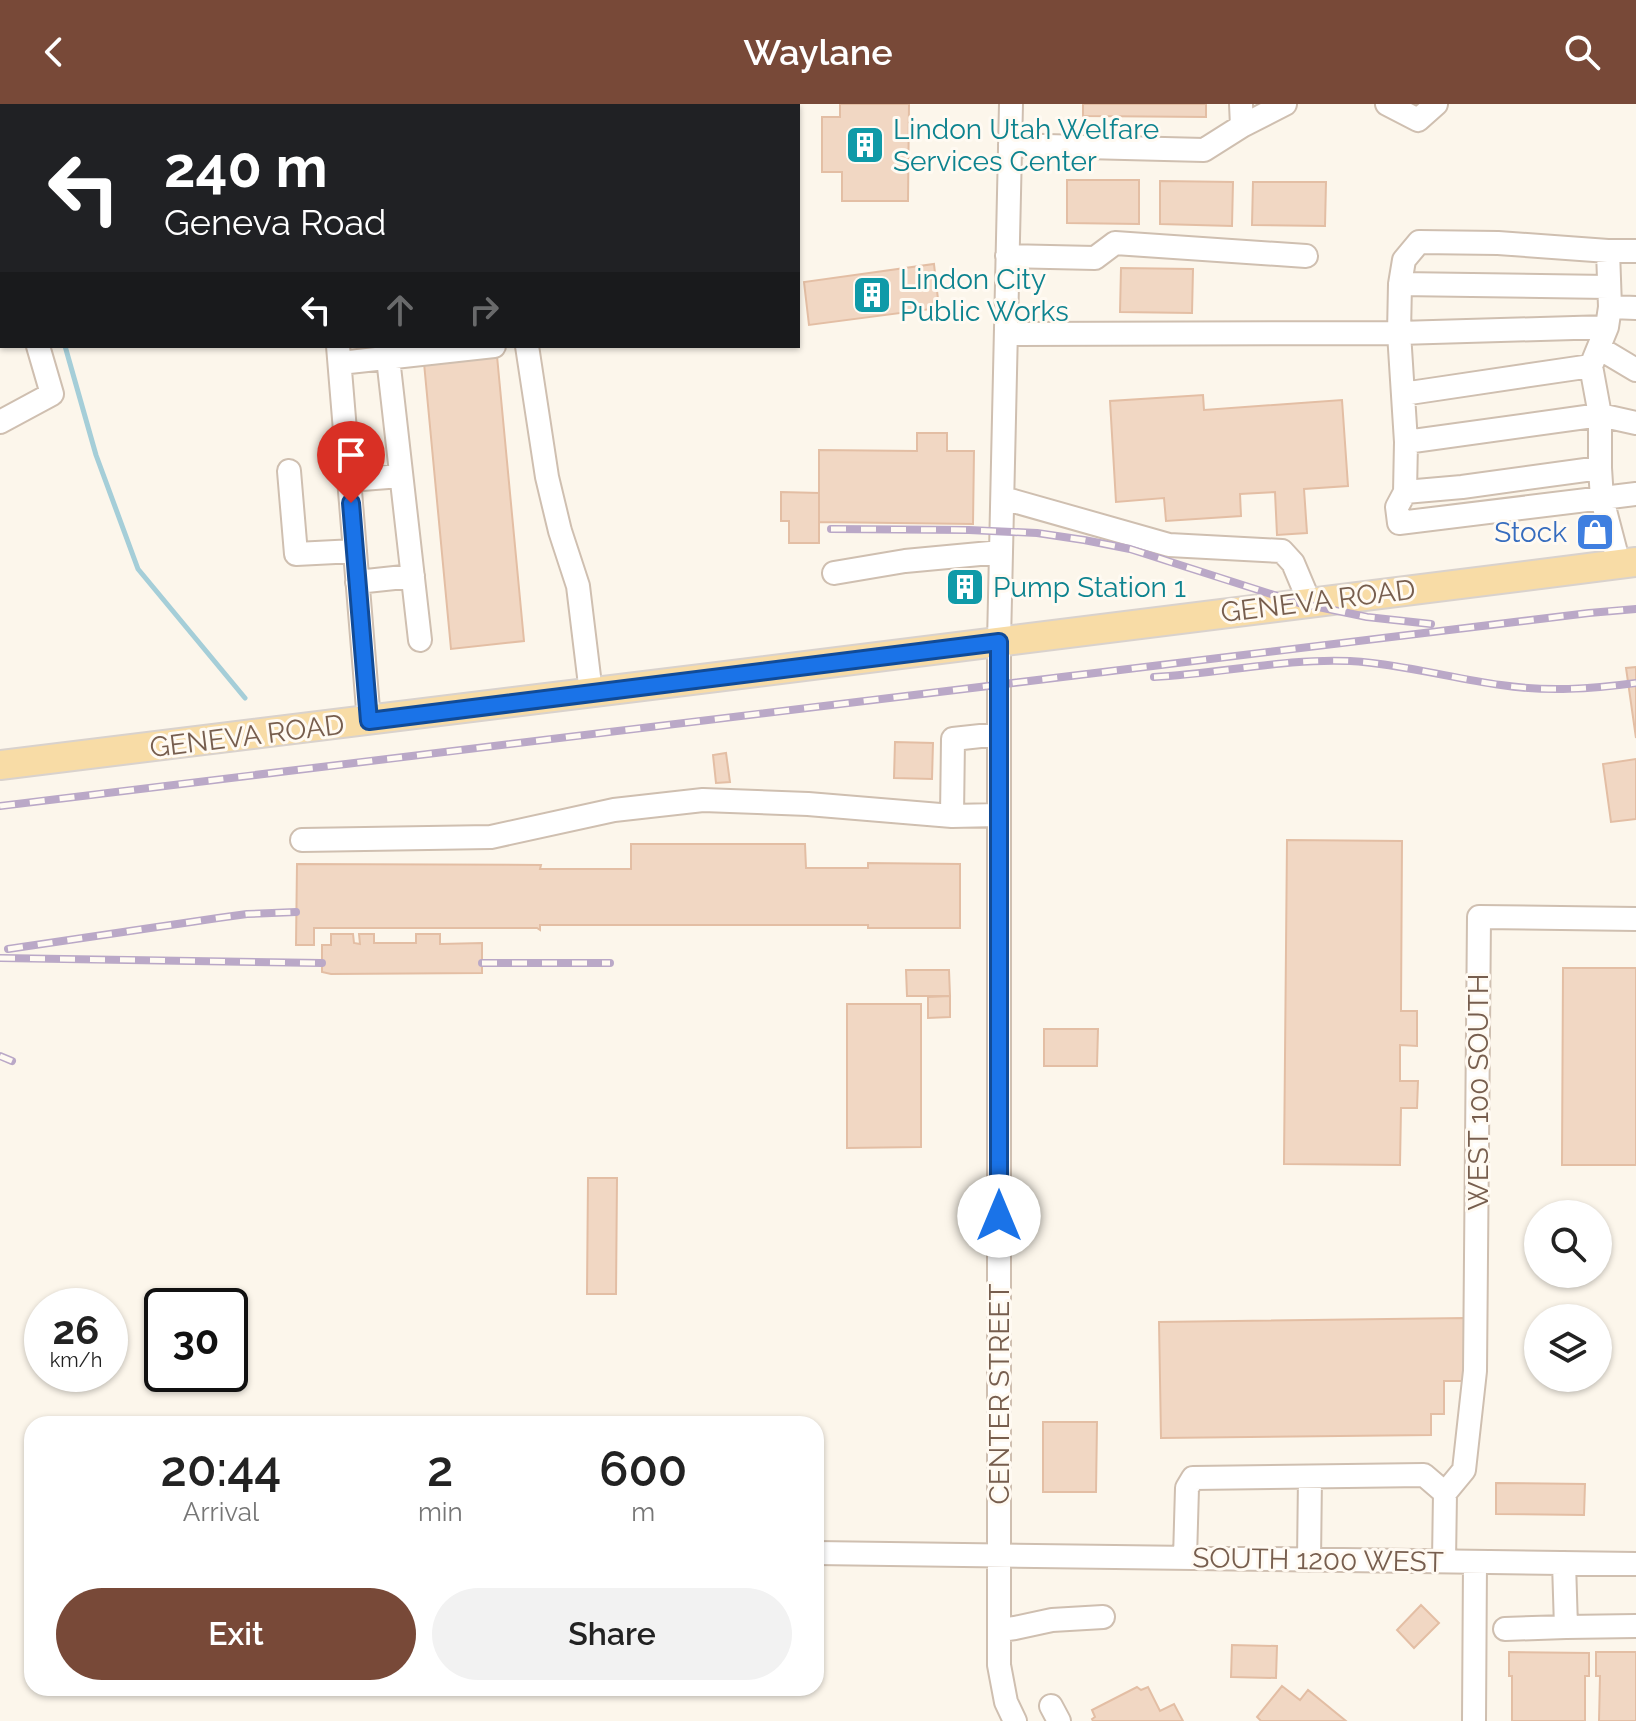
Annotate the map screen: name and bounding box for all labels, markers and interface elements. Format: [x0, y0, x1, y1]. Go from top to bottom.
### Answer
icon: back [32, 30, 76, 74]
icon: search [1560, 30, 1604, 74]
text: Waylane [743, 31, 893, 73]
place label: Lindon Utah Welfare Services Center [893, 113, 1159, 178]
building icon: Lindon Utah Welfare Services Center [844, 124, 886, 166]
text: 240 m [164, 134, 328, 200]
icon: left [32, 136, 136, 240]
text: Geneva Road [164, 201, 386, 243]
place label: Lindon City Public Works [900, 263, 1069, 328]
building icon: Lindon City Public Works [851, 274, 893, 316]
icon: left [294, 288, 338, 332]
icon: ahead [378, 288, 422, 332]
icon: right [462, 288, 506, 332]
pin [317, 421, 385, 503]
icon: arrive [329, 433, 373, 477]
shop icon: Stock [1574, 511, 1616, 553]
place label: Stock [1494, 516, 1567, 549]
building icon: Pump Station 1 [944, 566, 986, 608]
place label: Pump Station 1 [993, 571, 1186, 604]
street label: GENEVA ROAD [1219, 573, 1417, 629]
street label: GENEVA ROAD [148, 708, 346, 764]
street label: WEST 100 SOUTH [1462, 974, 1495, 1210]
position arrow [957, 1174, 1041, 1258]
map controls [1524, 1200, 1612, 1392]
button: search [1524, 1200, 1612, 1288]
street label: CENTER STREET [983, 1284, 1016, 1504]
speed limit sign: 30 [144, 1288, 248, 1392]
button: layers [1524, 1304, 1612, 1392]
text: 26 [53, 1306, 99, 1353]
text: km/h [50, 1348, 102, 1372]
text: 20:44 [161, 1441, 281, 1497]
text: 2 [427, 1441, 453, 1497]
text: 600 [599, 1441, 687, 1497]
text: Arrival [183, 1497, 259, 1527]
text: min [418, 1497, 463, 1527]
text: m [631, 1497, 655, 1527]
street label: SOUTH 1200 WEST [1192, 1541, 1444, 1579]
button: Exit [56, 1588, 416, 1680]
button: Share [432, 1588, 792, 1680]

